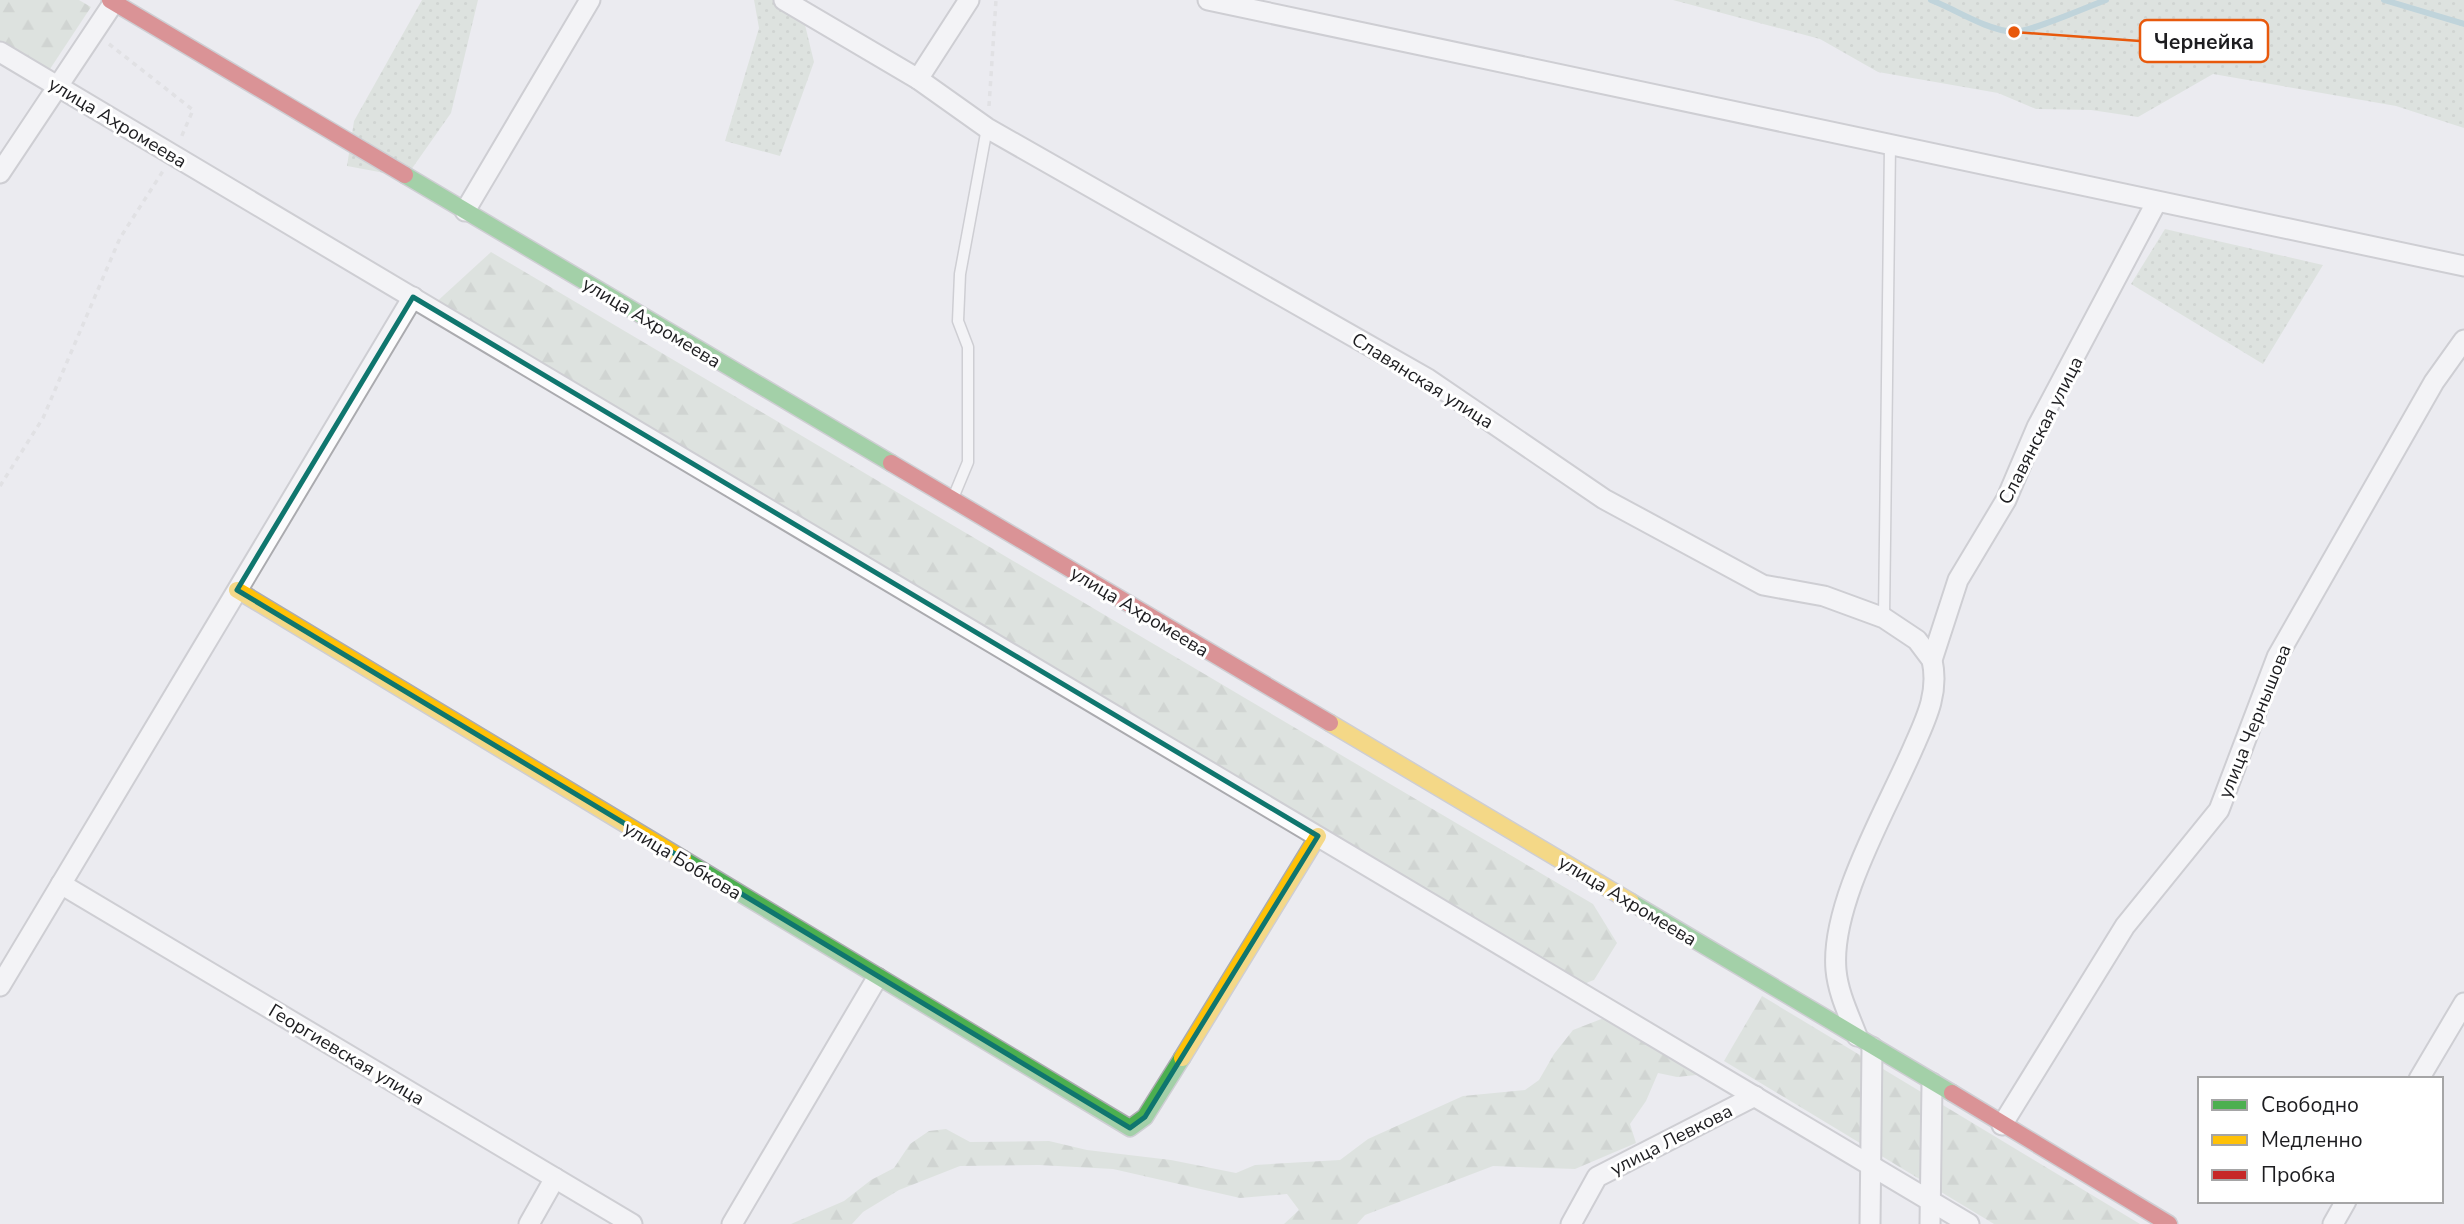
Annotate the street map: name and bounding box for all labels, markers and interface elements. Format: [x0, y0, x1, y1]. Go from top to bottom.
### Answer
callout: Чернейка [2140, 20, 2268, 62]
text: Чернейка [2154, 28, 2254, 56]
street label: улица Ахромеева [43, 71, 192, 175]
street label: улица Ахромеева [577, 271, 726, 375]
street label: Славянская улица [1346, 327, 1499, 435]
street label: Славянская улица [1992, 352, 2089, 509]
street label: улица Ахромеева [1065, 560, 1214, 664]
street label: улица Чернышова [2212, 641, 2298, 802]
street label: улица Бобкова [619, 815, 746, 906]
street label: улица Ахромеева [1553, 849, 1702, 953]
street label: Георгиевская улица [264, 998, 429, 1112]
legend [2198, 1077, 2443, 1203]
text: Свободно [2261, 1091, 2359, 1119]
street label: улица Левкова [1606, 1098, 1737, 1182]
text: Медленно [2261, 1126, 2363, 1154]
text: Пробка [2261, 1161, 2335, 1189]

